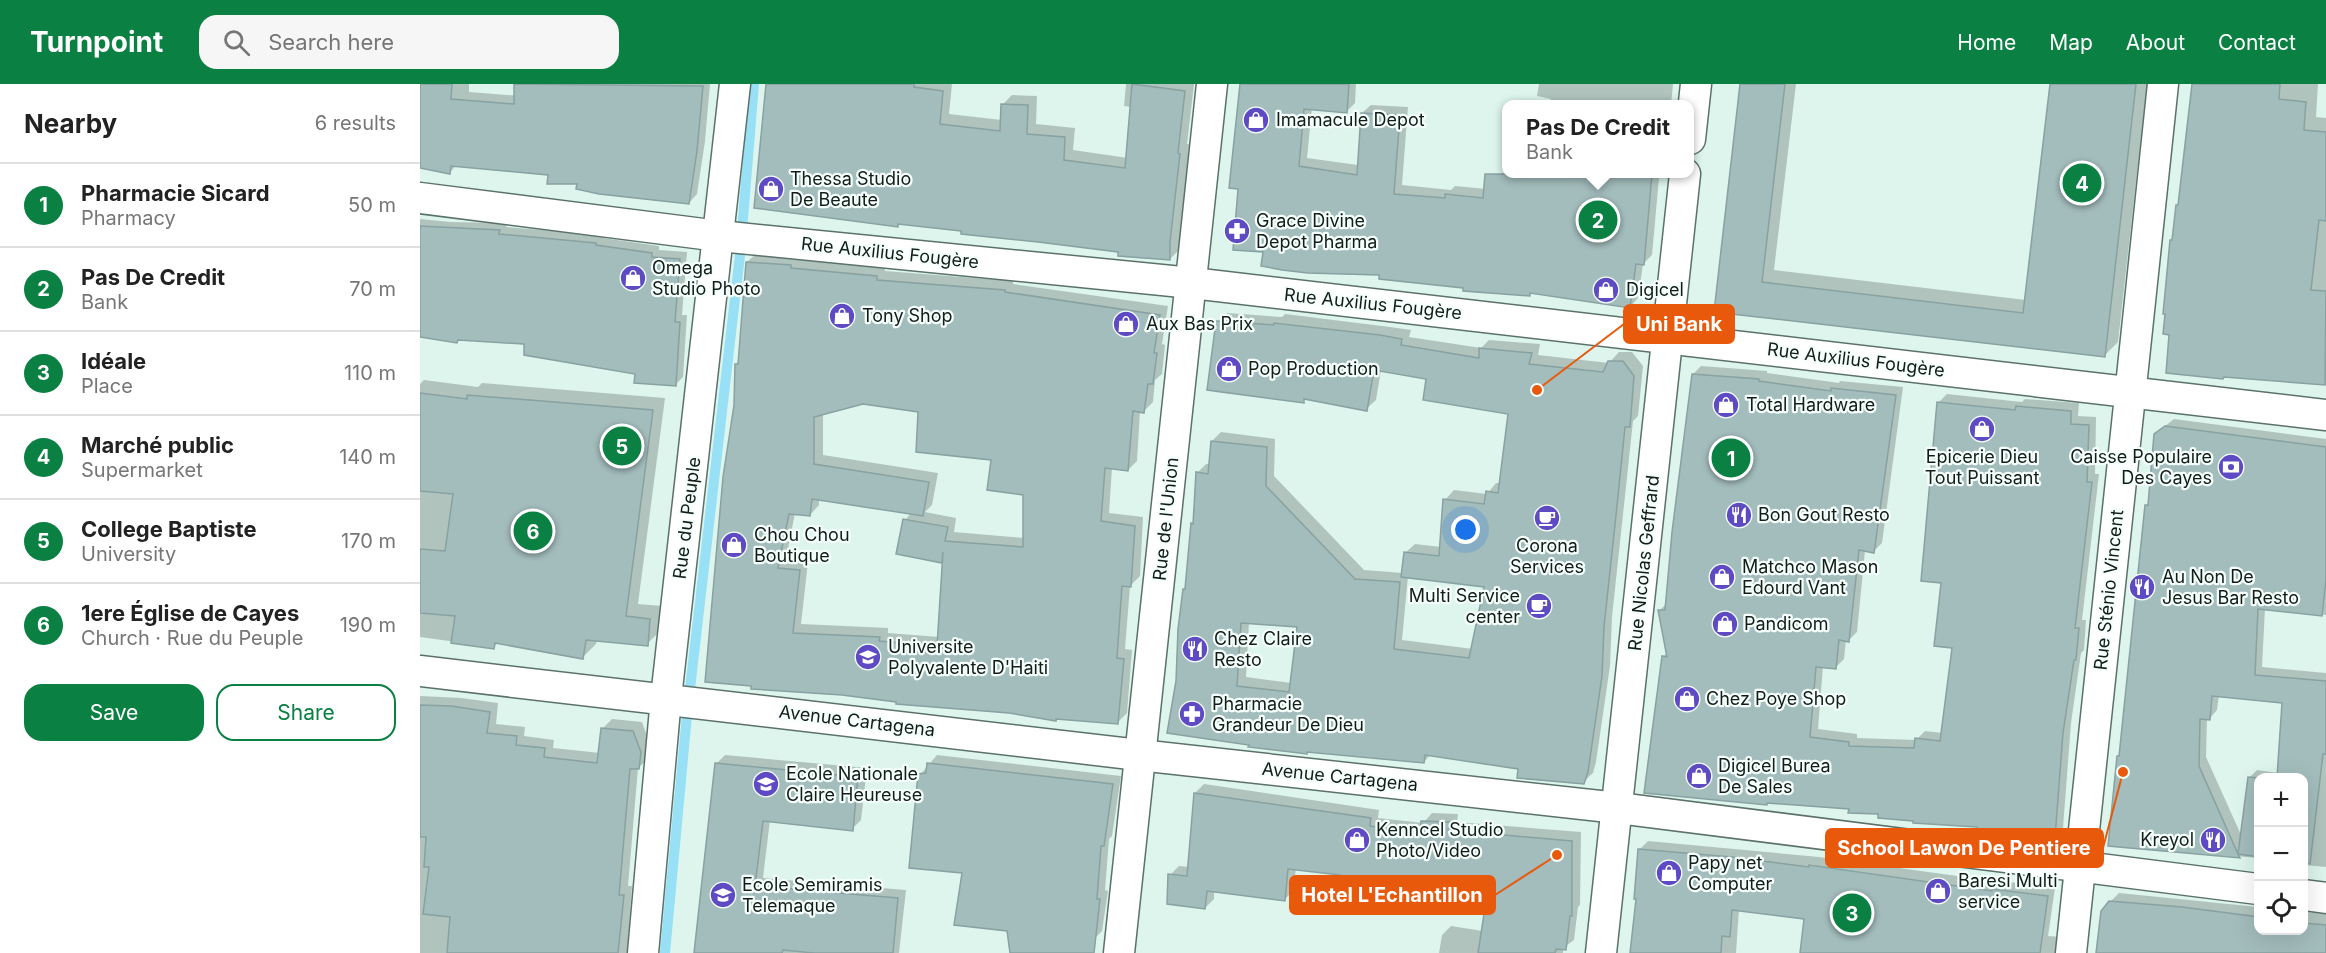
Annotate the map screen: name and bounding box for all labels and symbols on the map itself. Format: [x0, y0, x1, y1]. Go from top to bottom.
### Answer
shop icon: Imamacule Depot [1241, 105, 1271, 135]
place label: Imamacule Depot [1276, 109, 1425, 130]
pin: 4 [2062, 160, 2102, 206]
place label: Thessa Studio De Beaute [790, 168, 911, 210]
shop icon: Thessa Studio De Beaute [756, 174, 786, 204]
pin: 2 [1578, 198, 1618, 242]
place label: Grace Divine Depot Pharma [1256, 210, 1377, 252]
pharmacy icon: Grace Divine Depot Pharma [1222, 216, 1252, 246]
street label: Rue Auxilius Fougère [800, 233, 980, 272]
place label: Omega Studio Photo [652, 257, 761, 299]
shop icon: Omega Studio Photo [618, 263, 648, 293]
shop icon: Digicel [1591, 275, 1621, 305]
place label: Digicel [1626, 279, 1684, 300]
street label: Rue Auxilius Fougère [1283, 284, 1463, 323]
shop icon: Tony Shop [827, 301, 857, 331]
place label: Tony Shop [862, 305, 953, 326]
callout: Uni Bank [1624, 305, 1734, 343]
shop icon: Aux Bas Prix [1111, 309, 1141, 339]
text: Uni Bank [1636, 312, 1722, 336]
place label: Aux Bas Prix [1146, 313, 1253, 334]
street label: Rue Auxilius Fougère [1766, 338, 1946, 381]
shop icon: Pop Production [1214, 354, 1244, 384]
place label: Pop Production [1248, 358, 1379, 379]
shop icon: Total Hardware [1711, 390, 1741, 420]
place label: Total Hardware [1746, 394, 1875, 415]
shop icon: Epicerie Dieu Tout Puissant [1967, 414, 1997, 444]
pin: 5 [602, 424, 642, 469]
pin: 1 [1712, 436, 1750, 481]
place label: Epicerie Dieu Tout Puissant [1925, 446, 2039, 488]
place label: Caisse Populaire Des Cayes [2070, 446, 2212, 488]
bank icon: Caisse Populaire Des Cayes [2216, 452, 2246, 482]
street label: Rue du Peuple [669, 456, 704, 580]
street label: Rue de l'Union [1149, 456, 1182, 582]
street label: Rue Nicolas Geffrard [1624, 474, 1663, 652]
restaurant icon: Bon Gout Resto [1724, 500, 1754, 530]
cafe icon: Corona Services [1532, 503, 1562, 533]
place label: Bon Gout Resto [1758, 504, 1890, 525]
pin: 6 [514, 508, 552, 554]
street label: Rue Sténio Vincent [2090, 509, 2127, 671]
your location [1451, 515, 1480, 544]
place label: Chou Chou Boutique [754, 524, 850, 566]
shop icon: Chou Chou Boutique [719, 530, 749, 560]
place label: Corona Services [1510, 535, 1584, 577]
place label: Matchco Mason Edourd Vant [1742, 556, 1878, 598]
shop icon: Matchco Mason Edourd Vant [1707, 562, 1737, 592]
place label: Au Non De Jesus Bar Resto [2162, 566, 2299, 608]
restaurant icon: Au Non De Jesus Bar Resto [2127, 572, 2157, 602]
place label: Multi Service center [1409, 585, 1520, 627]
cafe icon: Multi Service center [1524, 591, 1554, 621]
shop icon: Pandicom [1710, 609, 1740, 639]
place label: Pandicom [1744, 613, 1828, 634]
place label: Chez Claire Resto [1214, 628, 1312, 670]
restaurant icon: Chez Claire Resto [1180, 634, 1210, 664]
place label: Universite Polyvalente D'Haiti [888, 636, 1048, 678]
school or university icon: Universite Polyvalente D'Haiti [853, 642, 883, 672]
shop icon: Chez Poye Shop [1672, 684, 1702, 714]
place label: Chez Poye Shop [1706, 688, 1846, 709]
place label: Pharmacie Grandeur De Dieu [1212, 693, 1364, 735]
pharmacy icon: Pharmacie Grandeur De Dieu [1177, 699, 1207, 729]
street label: Avenue Cartagena [778, 701, 936, 740]
place label: Digicel Burea De Sales [1718, 755, 1831, 797]
street label: Avenue Cartagena [1261, 758, 1419, 795]
shop icon: Digicel Burea De Sales [1684, 761, 1714, 791]
place label: Ecole Nationale Claire Heureuse [786, 763, 922, 805]
school or university icon: Ecole Nationale Claire Heureuse [751, 769, 781, 799]
place label: Kenncel Studio Photo/Video [1376, 819, 1504, 861]
shop icon: Kenncel Studio Photo/Video [1342, 825, 1372, 855]
restaurant icon: Kreyol [2198, 825, 2228, 855]
callout: School Lawon De Pentiere [1826, 829, 2103, 867]
place label: Kreyol [2140, 829, 2194, 850]
text: School Lawon De Pentiere [1837, 836, 2091, 860]
place label: Papy net Computer [1688, 852, 1773, 894]
shop icon: Papy net Computer [1654, 858, 1684, 888]
place label: Baresi Multi service [1958, 870, 2058, 912]
place label: Ecole Semiramis Telemaque [742, 874, 883, 916]
callout: Hotel L'Echantillon [1290, 876, 1495, 914]
shop icon: Baresi Multi service [1923, 876, 1953, 906]
school or university icon: Ecole Semiramis Telemaque [708, 880, 738, 910]
text: Hotel L'Echantillon [1301, 883, 1483, 907]
pin: 3 [1832, 890, 1872, 936]

